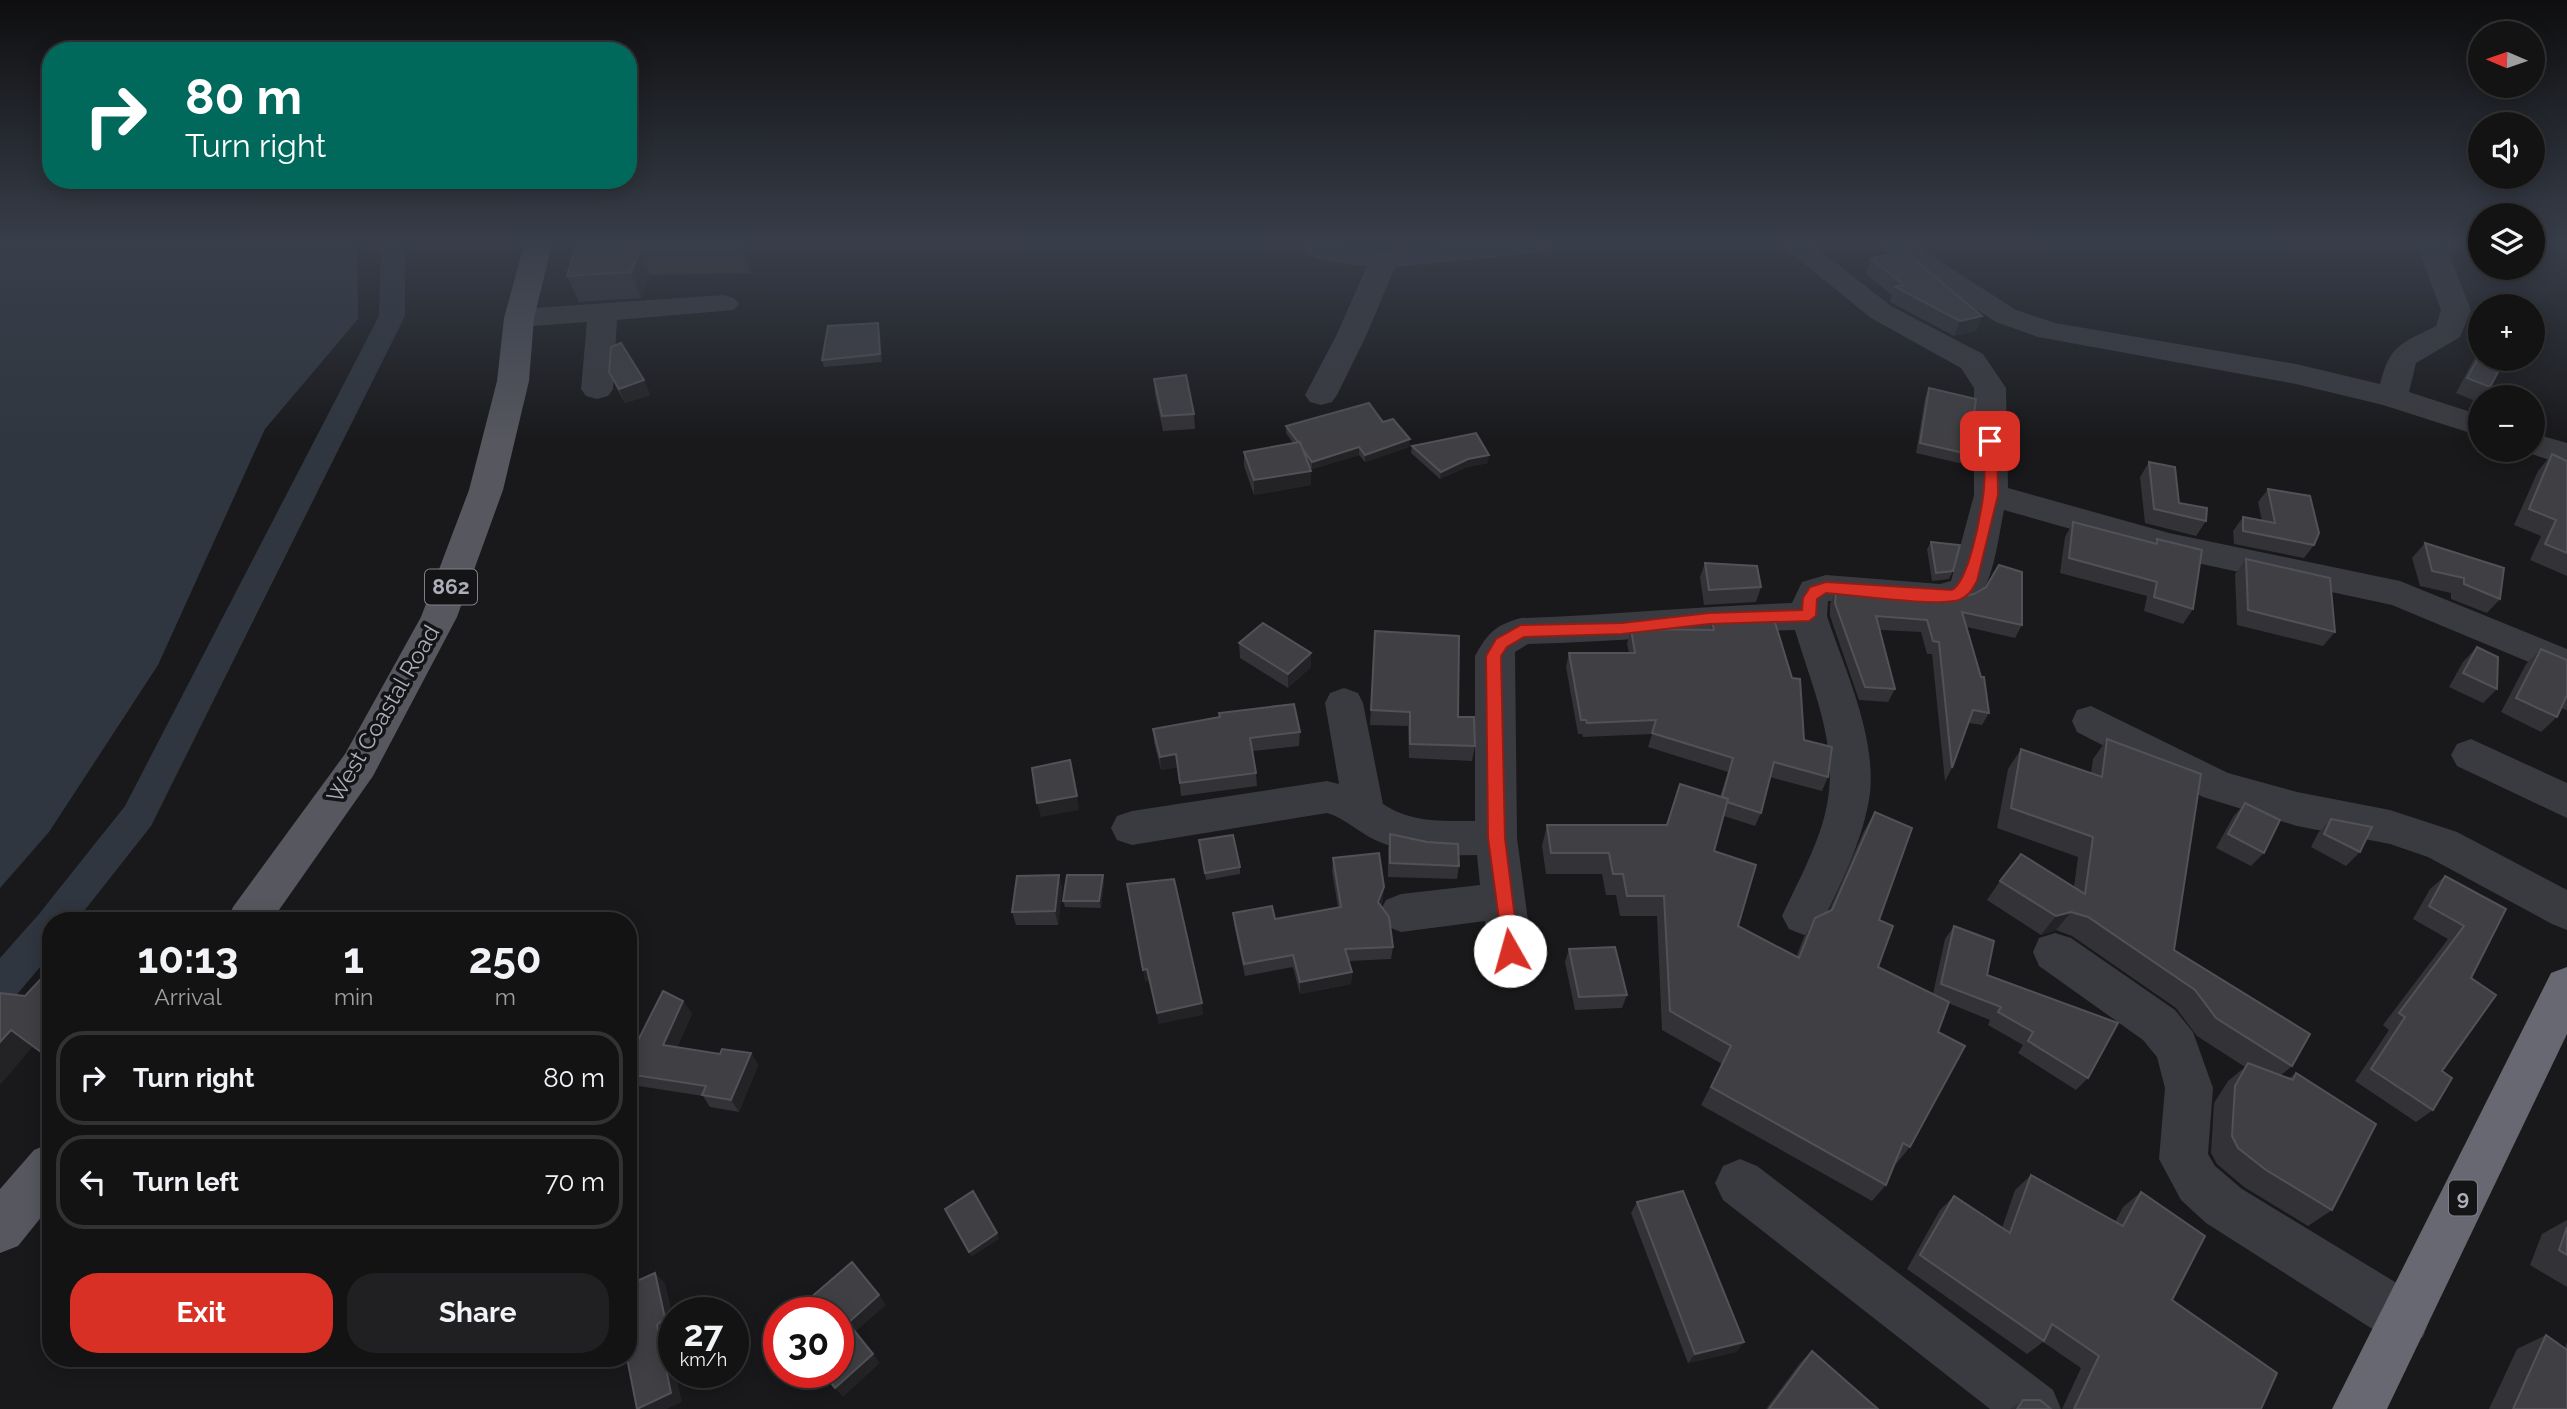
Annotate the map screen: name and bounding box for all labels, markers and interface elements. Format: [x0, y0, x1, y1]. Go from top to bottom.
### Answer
north arrow [2468, 21, 2544, 98]
map controls [2468, 21, 2545, 462]
text: 80 m [185, 68, 302, 125]
icon: right [70, 70, 161, 161]
button: sound [2468, 112, 2545, 189]
text: Turn right [185, 127, 326, 164]
button: layers [2468, 203, 2545, 280]
button: + [2468, 294, 2545, 371]
button: − [2468, 385, 2545, 462]
pin [1960, 411, 2020, 471]
icon: arrive [1971, 422, 2009, 460]
road number: 862 [425, 570, 477, 604]
street label: West Coastal Road [321, 620, 444, 807]
position arrow [1473, 914, 1547, 988]
text: 10:13 [137, 934, 239, 983]
text: 1 [343, 934, 364, 983]
text: 250 [469, 934, 542, 983]
text: Arrival [154, 983, 222, 1010]
text: min [334, 983, 373, 1010]
text: m [495, 983, 516, 1010]
icon: right [74, 1059, 112, 1097]
text: Turn right [133, 1063, 254, 1093]
text: 80 m [543, 1063, 605, 1093]
icon: left [74, 1163, 112, 1201]
text: Turn left [133, 1167, 239, 1197]
text: 70 m [545, 1167, 605, 1197]
road number: 9 [2449, 1180, 2477, 1216]
button: Exit [70, 1273, 333, 1353]
button: Share [347, 1273, 609, 1353]
speed limit sign: 30 [763, 1297, 854, 1388]
text: 27 [684, 1313, 723, 1354]
text: km/h [680, 1349, 727, 1370]

